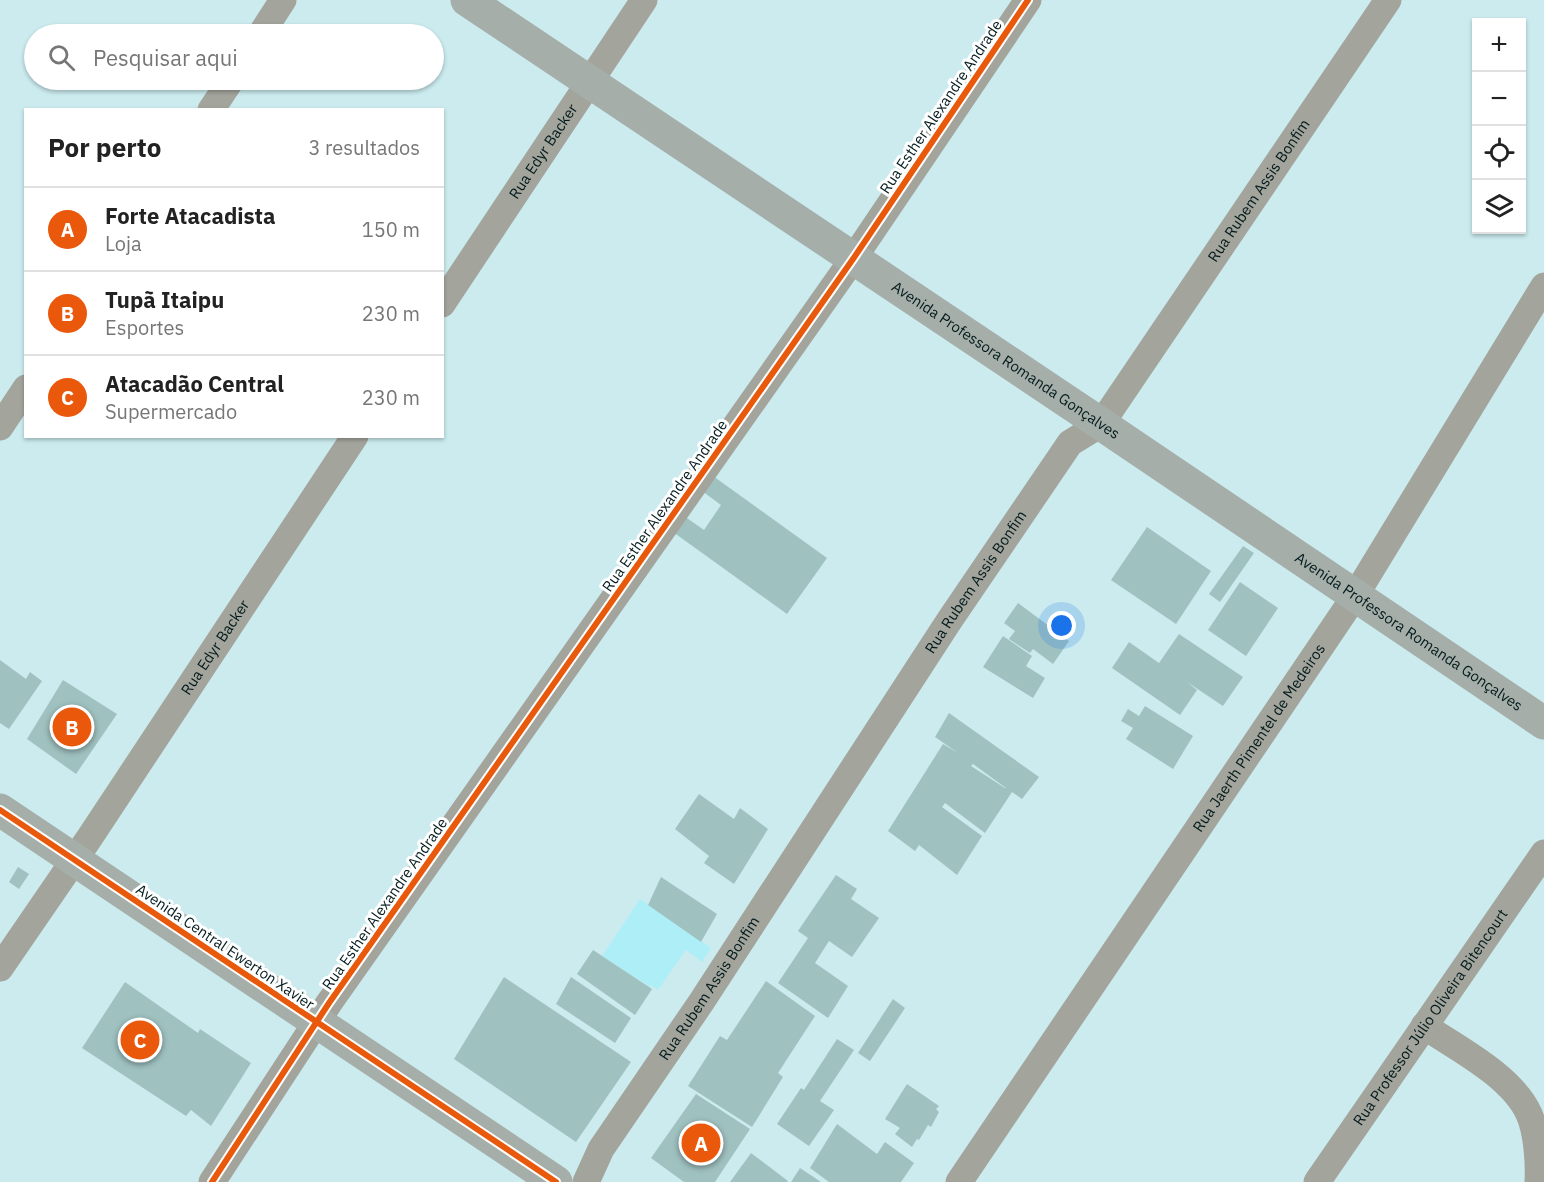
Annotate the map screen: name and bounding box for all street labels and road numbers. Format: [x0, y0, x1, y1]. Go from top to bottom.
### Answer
street label: Rua Esther Alexandre Andrade [875, 16, 1006, 197]
street label: Rua Edyr Backer [504, 100, 582, 203]
street label: Rua Rubem Assis Bonfim [1203, 115, 1314, 266]
street label: Avenida Professora Romanda Gonçalves [888, 277, 1124, 443]
street label: Rua Esther Alexandre Andrade [598, 416, 731, 595]
street label: Rua Rubem Assis Bonfim [920, 507, 1030, 657]
street label: Avenida Professora Romanda Gonçalves [1292, 548, 1526, 715]
street label: Rua Edyr Backer [176, 596, 253, 699]
street label: Rua Jaerth Pimentel de Medeiros [1188, 640, 1329, 835]
street label: Rua Esther Alexandre Andrade [318, 814, 451, 993]
street label: Avenida Central Ewerton Xavier [132, 880, 319, 1014]
street label: Rua Professor Júlio Oliveira Bitencourt [1349, 905, 1512, 1129]
street label: Rua Rubem Assis Bonfim [654, 913, 763, 1064]

